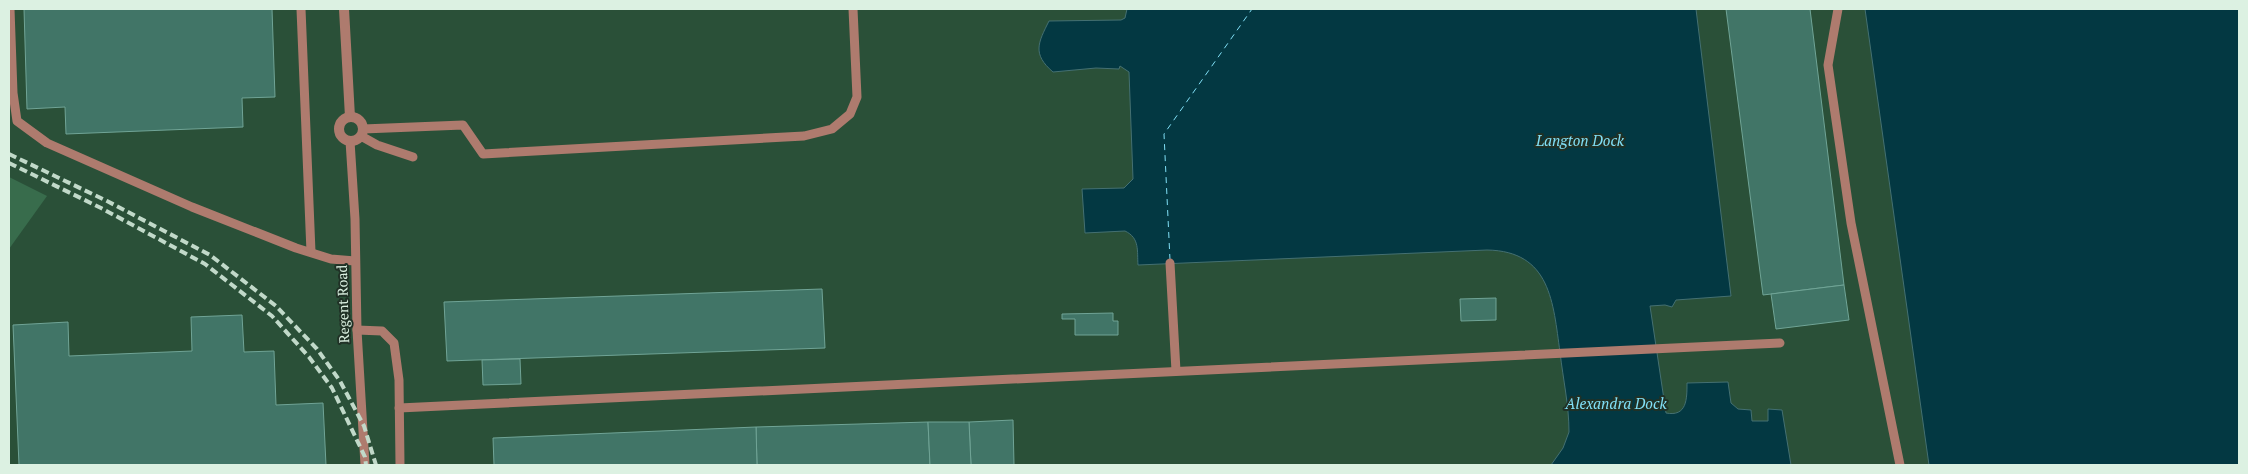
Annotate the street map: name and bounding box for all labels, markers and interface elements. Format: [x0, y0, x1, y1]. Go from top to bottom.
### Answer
water label: Langton Dock [1535, 130, 1625, 150]
street label: Regent Road [332, 264, 353, 343]
water label: Alexandra Dock [1564, 393, 1667, 413]

